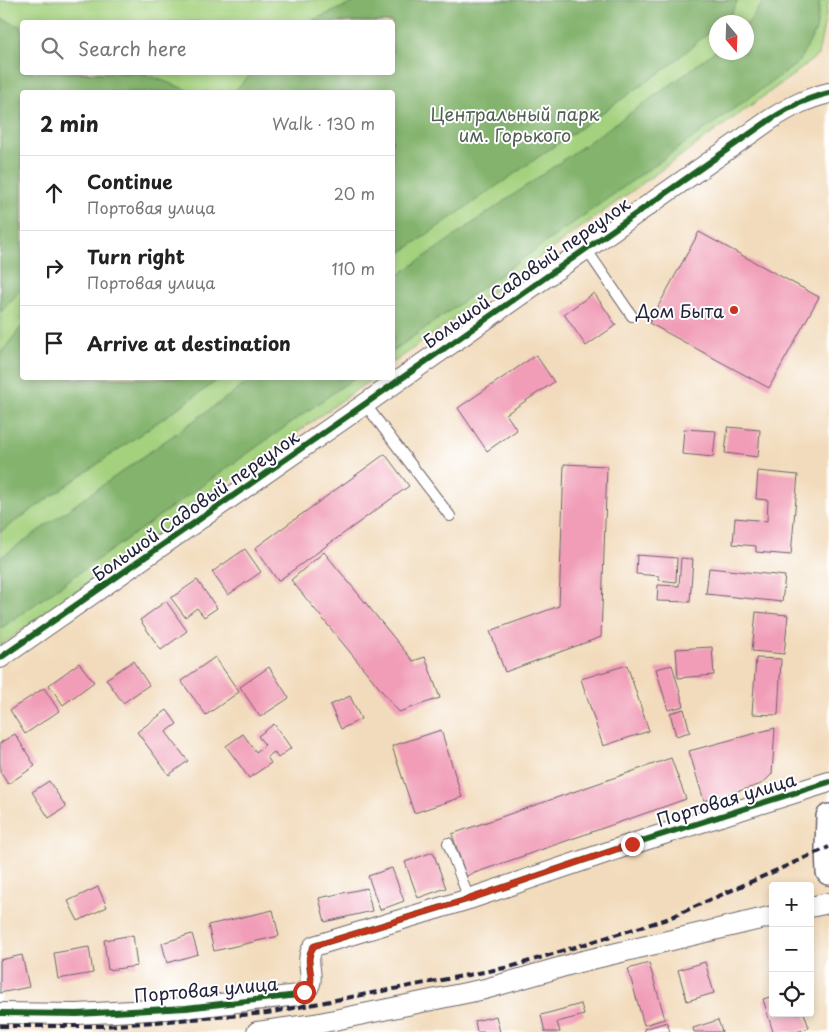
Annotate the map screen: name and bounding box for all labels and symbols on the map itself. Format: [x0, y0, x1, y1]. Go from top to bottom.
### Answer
north arrow [709, 15, 754, 60]
park label: Центральный парк им. Горького [431, 100, 600, 148]
street label: Большой Садовый переулок [417, 190, 635, 354]
place label: Дом Быта [635, 297, 724, 324]
marker: Дом Быта [728, 304, 740, 316]
street label: Большой Садовый переулок [86, 423, 304, 587]
street label: Портовая улица [653, 765, 800, 833]
route end [621, 833, 644, 856]
street label: Портовая улица [133, 969, 280, 1009]
route start [293, 981, 316, 1004]

